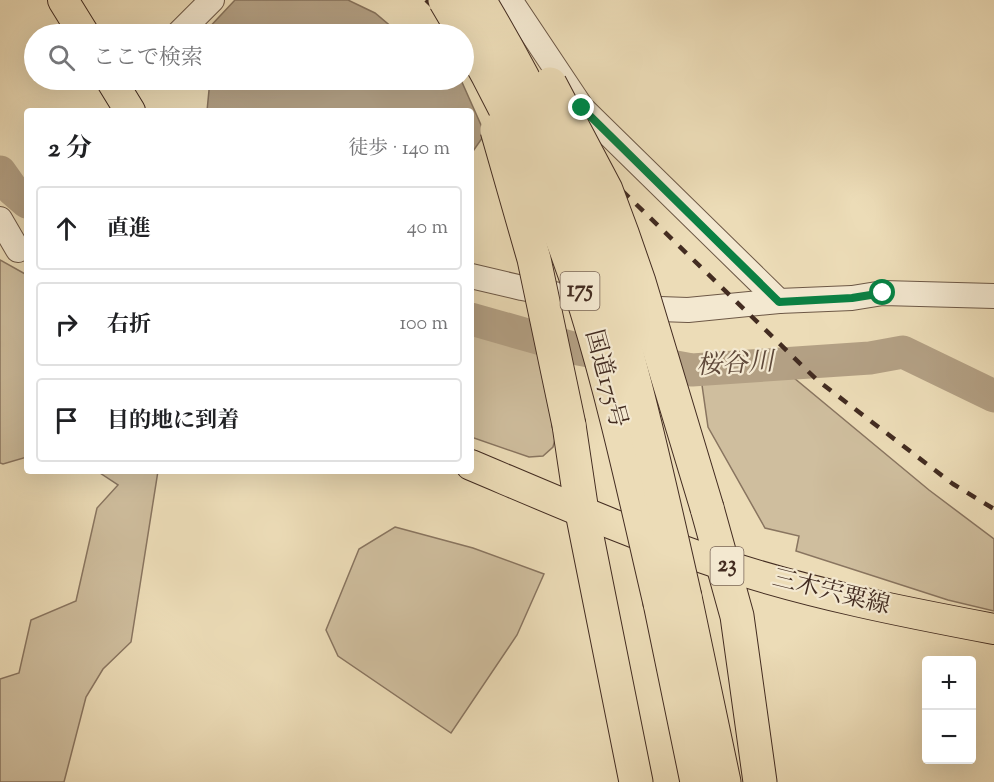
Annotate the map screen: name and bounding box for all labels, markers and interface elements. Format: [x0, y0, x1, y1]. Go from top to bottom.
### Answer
search box [24, 24, 474, 90]
icon: search [45, 41, 78, 74]
text: ここで検索 [93, 43, 203, 75]
route end [568, 94, 594, 120]
text: 2 分 [48, 131, 92, 168]
text: 徒歩 · 140 m [348, 135, 450, 164]
icon: ahead [50, 212, 83, 245]
text: 直進 [107, 214, 151, 246]
text: 40 m [407, 214, 448, 243]
road number: 175 [560, 272, 600, 310]
route start [869, 279, 895, 305]
icon: right [50, 308, 83, 341]
text: 右折 [107, 310, 151, 342]
text: 100 m [399, 310, 448, 339]
street label: 国道175号 [576, 326, 634, 432]
water label: 桜谷川 [695, 344, 778, 386]
icon: arrive [50, 404, 83, 437]
text: 目的地に到着 [107, 406, 239, 438]
road number: 23 [710, 547, 744, 585]
street label: 三木宍粟線 [769, 562, 893, 624]
map controls [922, 656, 976, 764]
button: + [922, 656, 976, 710]
button: − [922, 710, 976, 764]

